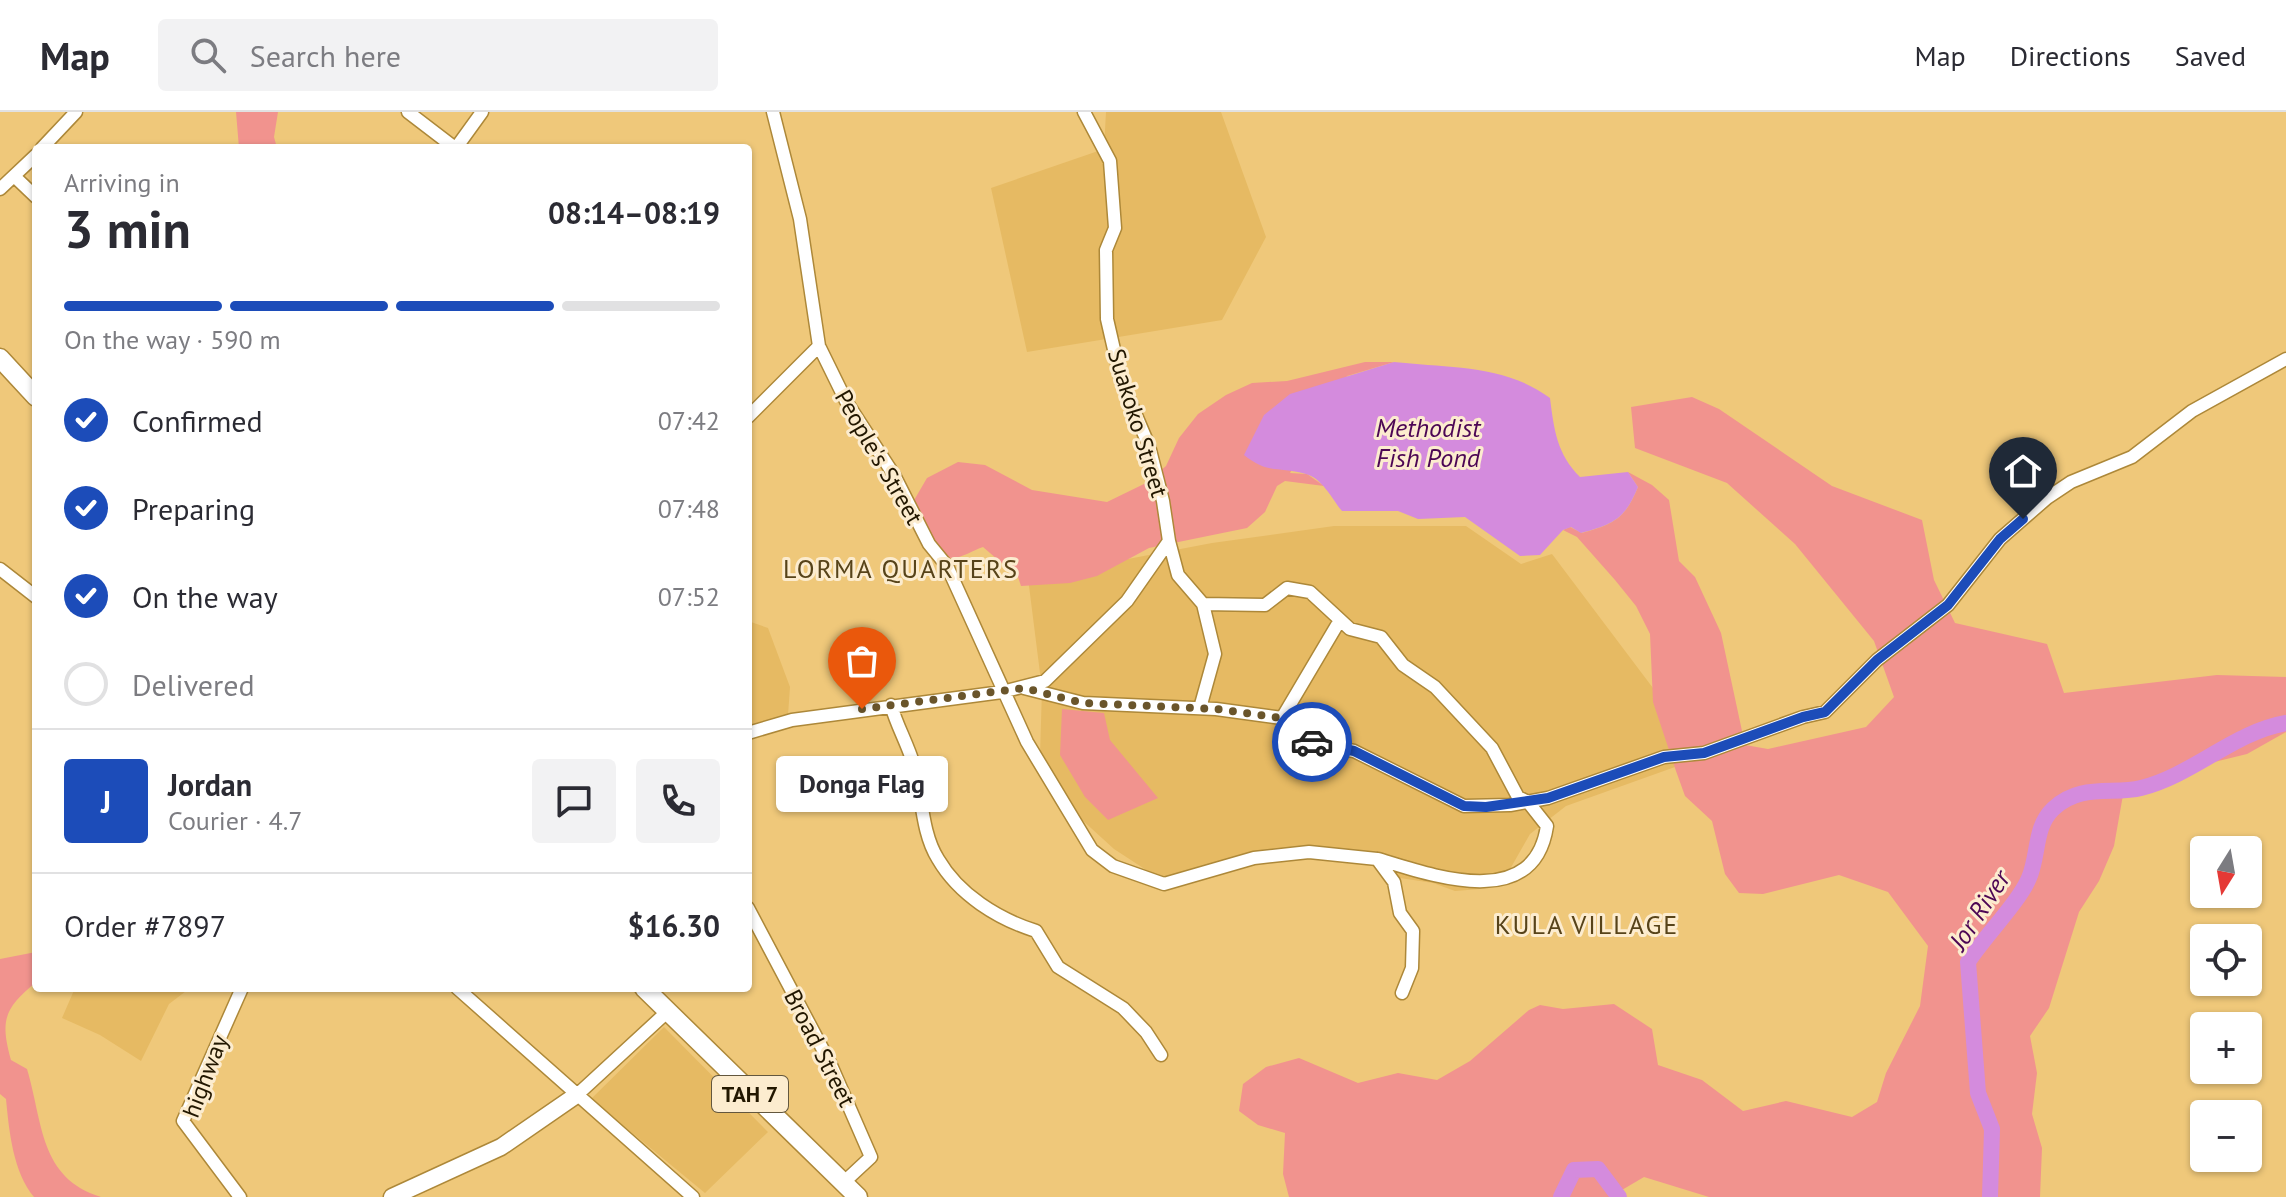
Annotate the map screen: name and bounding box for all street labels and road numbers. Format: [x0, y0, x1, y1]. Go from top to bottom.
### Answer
street label: Suakoko Street [1101, 345, 1175, 501]
street label: People's Street [828, 384, 930, 530]
street label: Broad Street [777, 984, 863, 1112]
street label: highway [175, 1030, 235, 1122]
road number: TAH 7 [712, 1076, 788, 1112]

